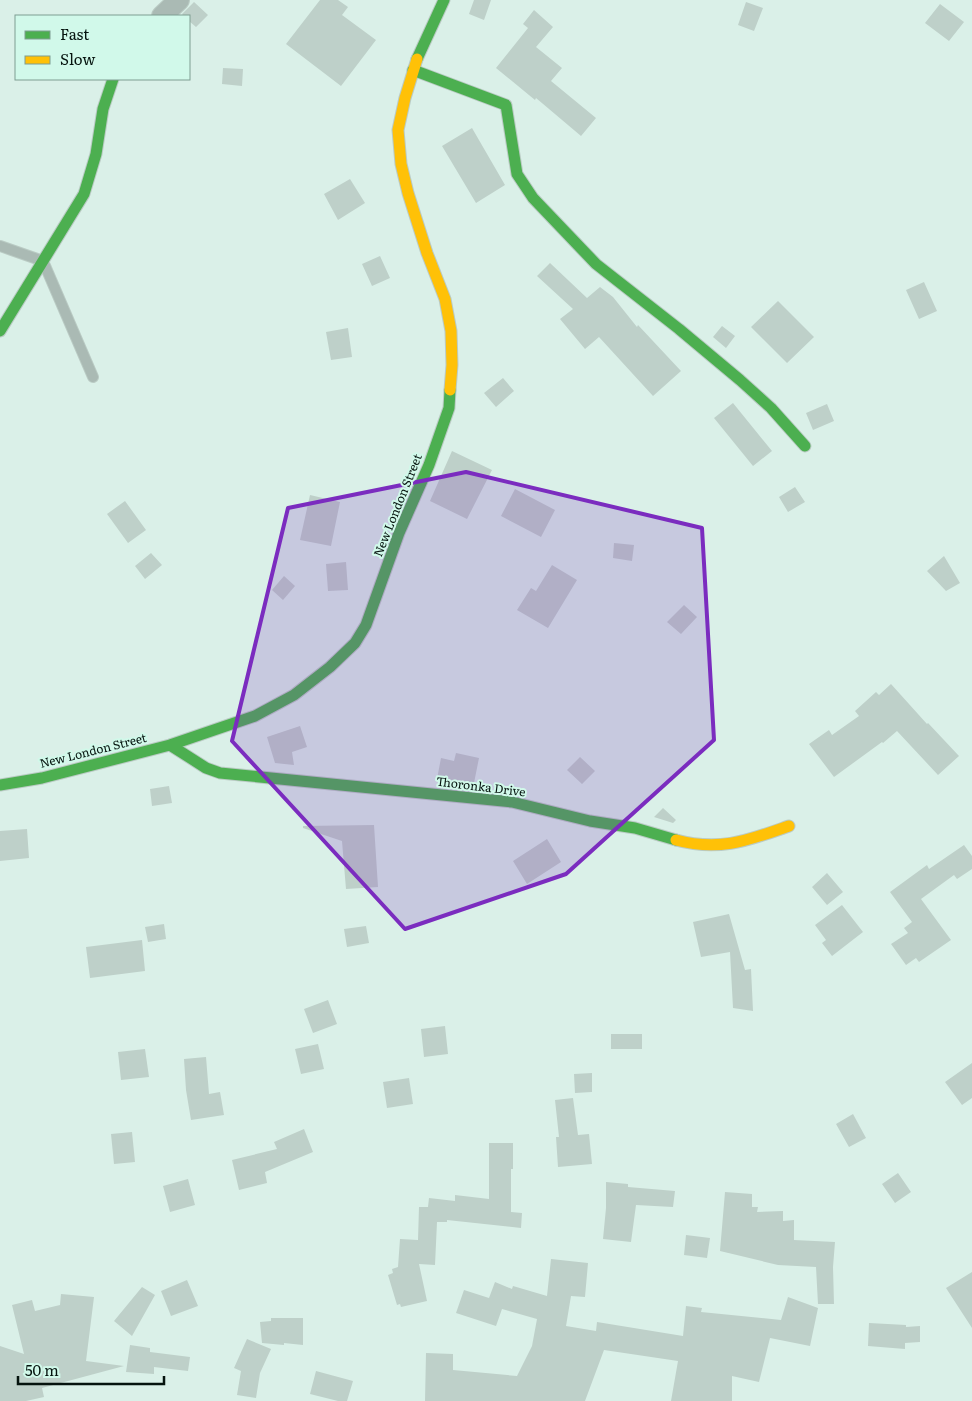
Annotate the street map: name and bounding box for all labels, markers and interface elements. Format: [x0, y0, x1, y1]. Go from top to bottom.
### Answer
legend [15, 15, 190, 80]
text: Fast [60, 22, 89, 45]
text: Slow [60, 47, 95, 70]
street label: New London Street [368, 451, 426, 559]
street label: New London Street [38, 728, 148, 772]
street label: Thoronka Drive [435, 772, 527, 800]
scale bar [18, 1354, 164, 1386]
text: 50 m [25, 1358, 59, 1381]

